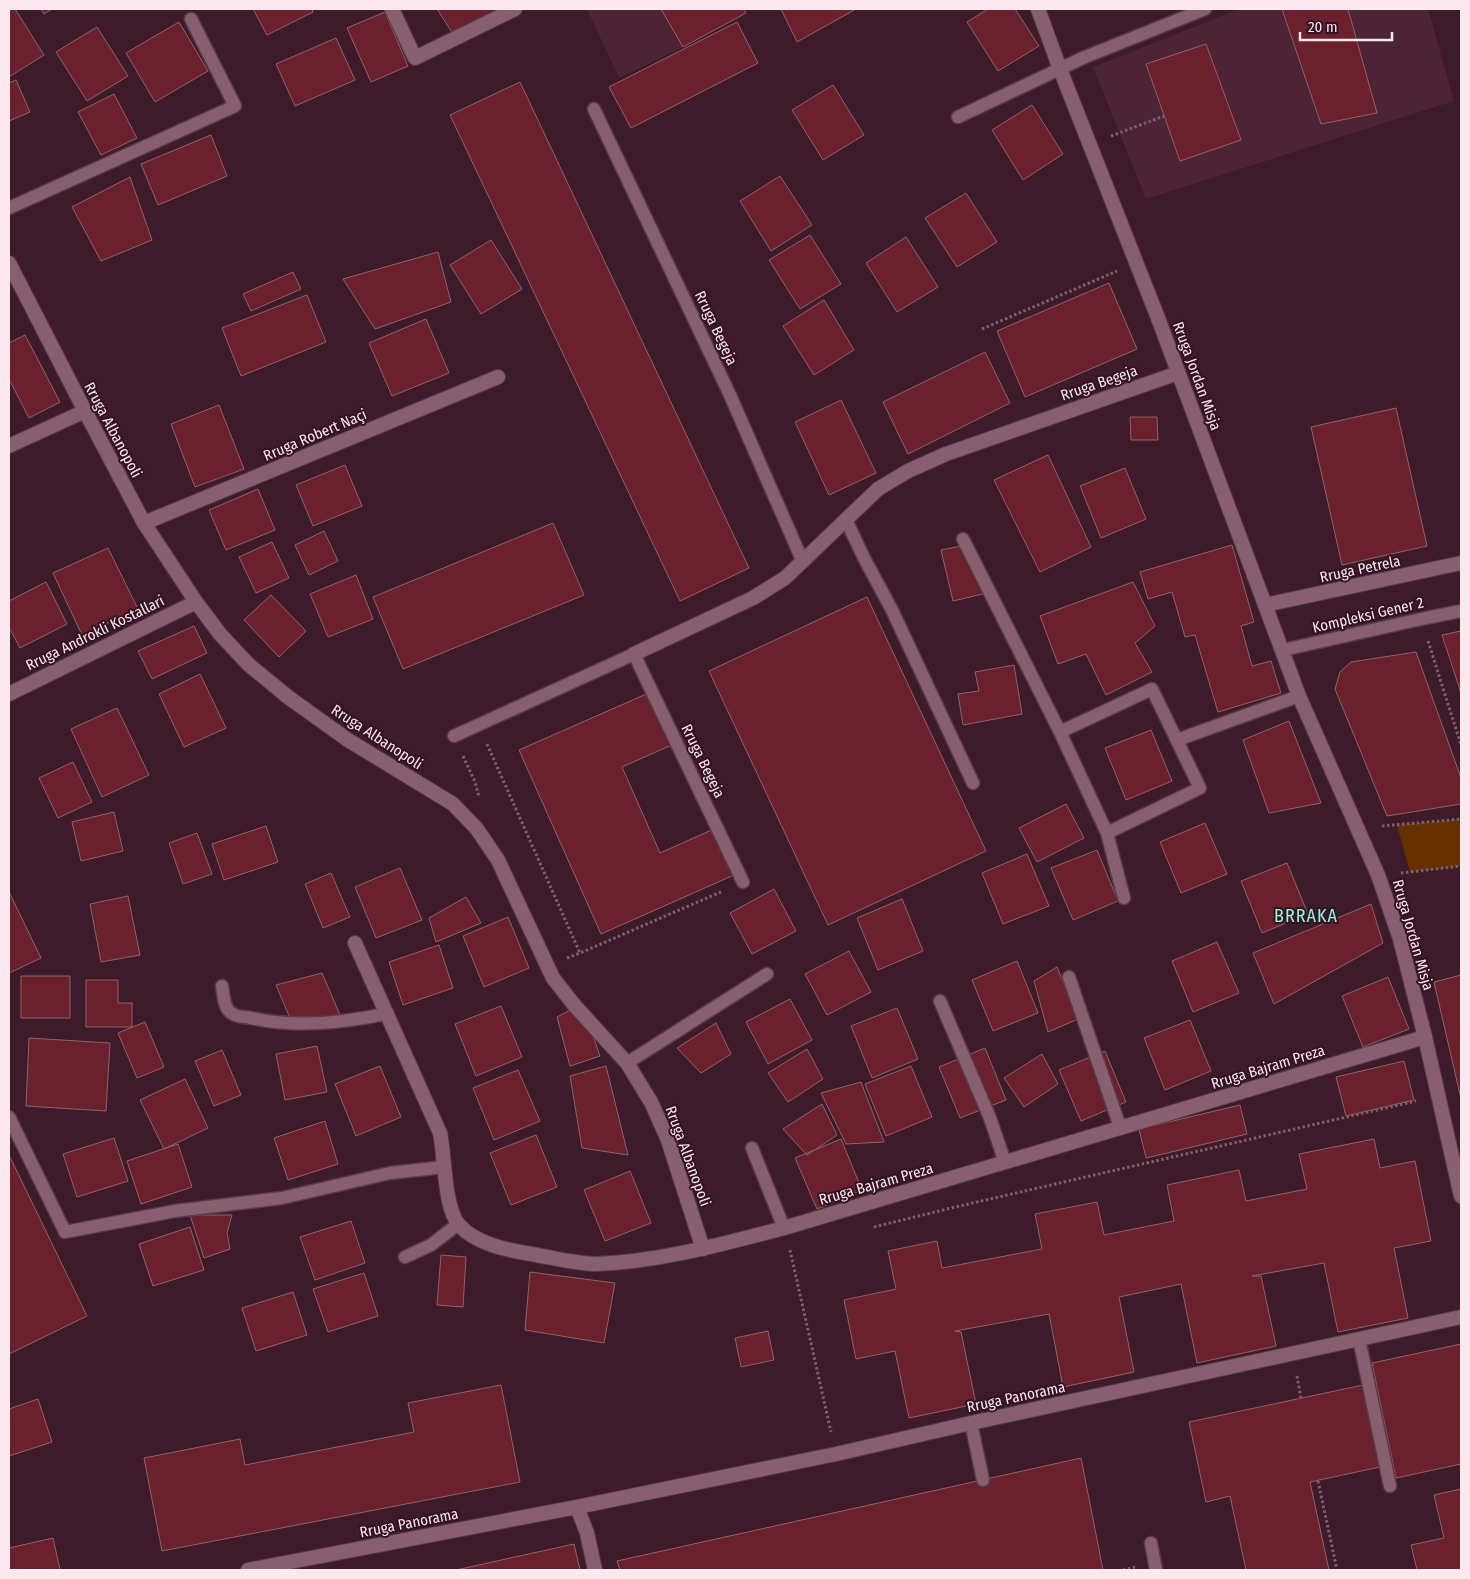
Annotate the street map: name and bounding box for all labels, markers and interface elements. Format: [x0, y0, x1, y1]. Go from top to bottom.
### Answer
scale bar [1300, 10, 1392, 42]
text: 20 m [1308, 18, 1338, 36]
street label: Rruga Begeja [691, 288, 741, 368]
street label: Rruga Jordan Misja [1169, 319, 1225, 433]
street label: Rruga Begeja [1058, 361, 1140, 405]
street label: Rruga Albanopoli [80, 379, 146, 481]
street label: Rruga Robert Naçi [261, 405, 369, 465]
street label: Rruga Petrela [1318, 552, 1402, 586]
street label: Rruga Androkli Kostallari [23, 592, 167, 674]
street label: Kompleksi Gener 2 [1311, 593, 1426, 637]
street label: Rruga Albanopoli [328, 701, 426, 773]
street label: Rruga Begeja [677, 721, 729, 801]
street label: Rruga Jordan Misja [1389, 877, 1437, 993]
district label: BRRAKA [1274, 905, 1338, 927]
street label: Rruga Bajram Preza [1209, 1041, 1327, 1093]
street label: Rruga Albanopoli [662, 1103, 714, 1209]
street label: Rruga Bajram Preza [817, 1159, 935, 1209]
street label: Rruga Panorama [965, 1378, 1067, 1416]
street label: Rruga Panorama [358, 1505, 460, 1541]

